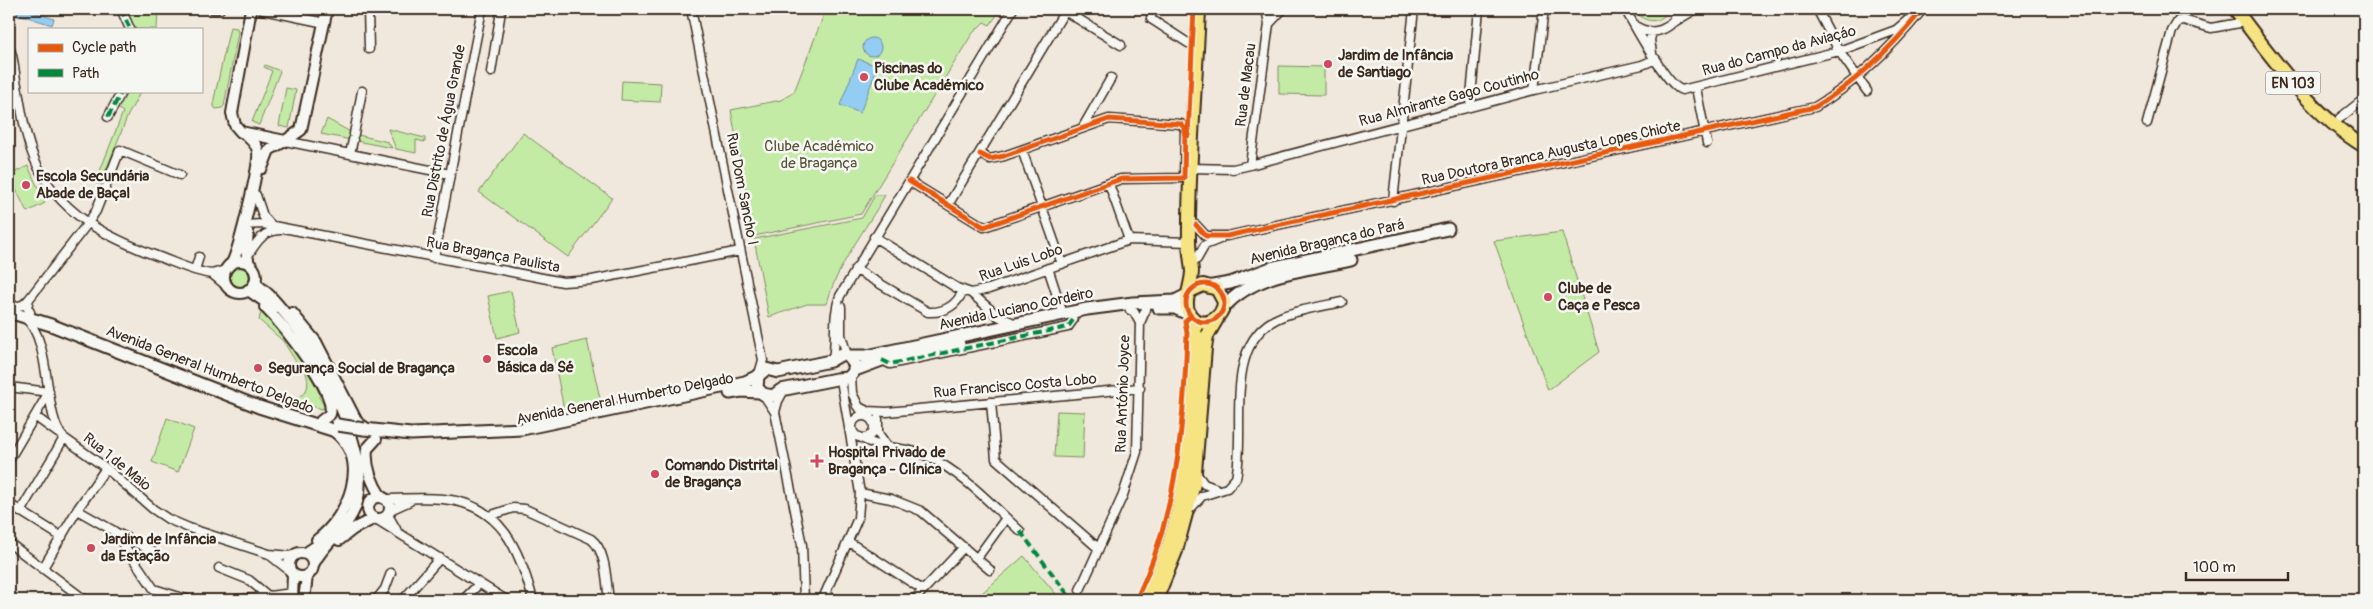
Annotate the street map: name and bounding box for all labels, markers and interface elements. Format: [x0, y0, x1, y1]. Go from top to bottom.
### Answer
street label: Rua do Campo da Aviaçáo [1700, 21, 1858, 81]
legend [28, 28, 202, 92]
text: Cycle path [72, 38, 136, 57]
street label: Rua Distrito de Água Grande [418, 42, 470, 219]
street label: Rua de Macau [1231, 42, 1261, 128]
place label: Jardim de Infância de Santiago [1338, 46, 1453, 82]
marker: Jardim de Infância de Santiago [1322, 58, 1334, 70]
place label: Piscinas do Clube Académico [874, 59, 984, 95]
text: Path [72, 64, 99, 83]
street label: Rua Almirante Gago Coutinho [1357, 65, 1541, 131]
marker: Piscinas do Clube Académico [858, 71, 870, 83]
road number: EN 103 [2266, 72, 2320, 95]
street label: Rua Doutora Branca Augusta Lopes Chiote [1420, 116, 1683, 190]
street label: Rua Dom Sancho I [722, 131, 762, 247]
park label: Clube Académico de Bragança [764, 137, 874, 173]
place label: Escola Secundária Abade de Baçal [36, 167, 149, 203]
marker: Escola Secundária Abade de Baçal [20, 179, 32, 191]
street label: Avenida Bragança do Pará [1248, 215, 1406, 269]
street label: Rua Bragança Paulista [425, 233, 561, 277]
street label: Rua Luis Lobo [977, 240, 1065, 286]
place label: Clube de Caça e Pesca [1558, 279, 1640, 315]
street label: Avenida Luciano Cordeiro [937, 283, 1095, 335]
marker: Clube de Caça e Pesca [1542, 291, 1554, 303]
street label: Avenida General Humberto Delgado [103, 322, 317, 418]
street label: Rua António Joyce [1111, 334, 1135, 453]
place label: Escola Básica da Sé [497, 341, 574, 377]
marker: Escola Básica da Sé [481, 353, 493, 365]
place label: Segurança Social de Bragança [268, 359, 455, 378]
marker: Segurança Social de Bragança [252, 362, 264, 374]
street label: Avenida General Humberto Delgado [515, 369, 735, 429]
street label: Rua Francisco Costa Lobo [932, 369, 1098, 403]
street label: Rua 1 de Maio [79, 429, 155, 495]
place label: Hospital Privado de Bragança - Clínica [828, 443, 946, 479]
marker: Hospital Privado de Bragança - Clínica [810, 454, 824, 468]
place label: Comando Distrital de Bragança [665, 456, 778, 492]
marker: Comando Distrital de Bragança [649, 468, 661, 480]
place label: Jardim de Infância da Estação [101, 530, 216, 566]
marker: Jardim de Infância da Estação [85, 542, 97, 554]
scale bar [2186, 549, 2288, 581]
text: 100 m [2193, 558, 2236, 577]

